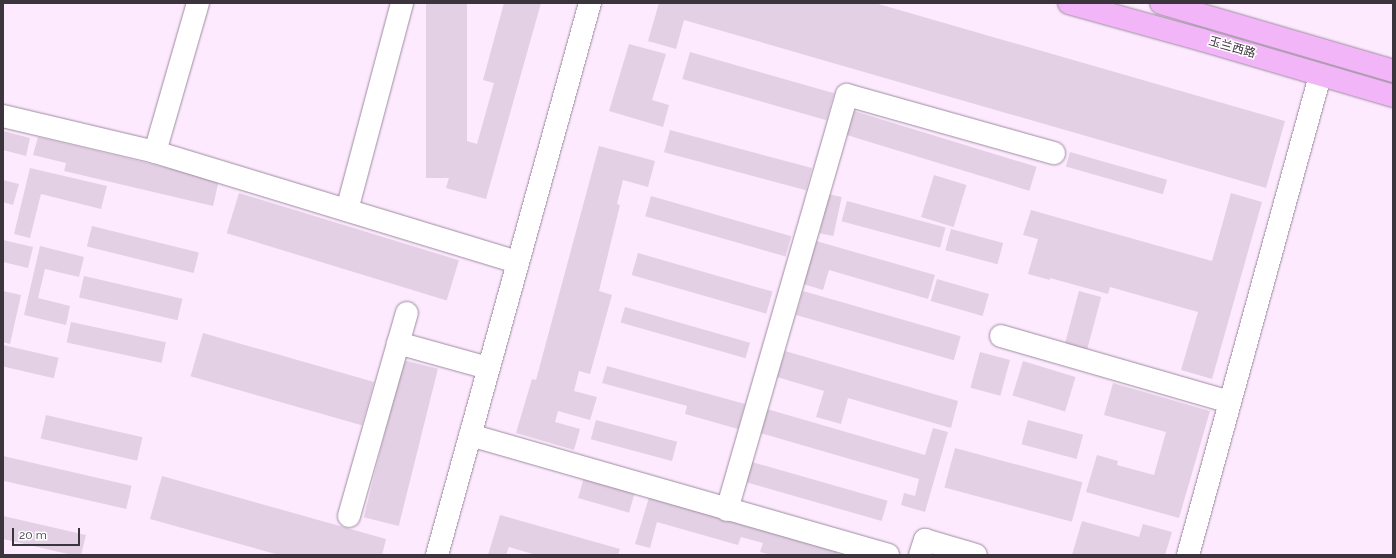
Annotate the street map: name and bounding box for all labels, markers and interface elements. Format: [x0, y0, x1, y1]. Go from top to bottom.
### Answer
street label: 玉兰西路 [1207, 34, 1257, 62]
scale bar [14, 520, 82, 546]
text: 20 m [19, 528, 47, 542]

